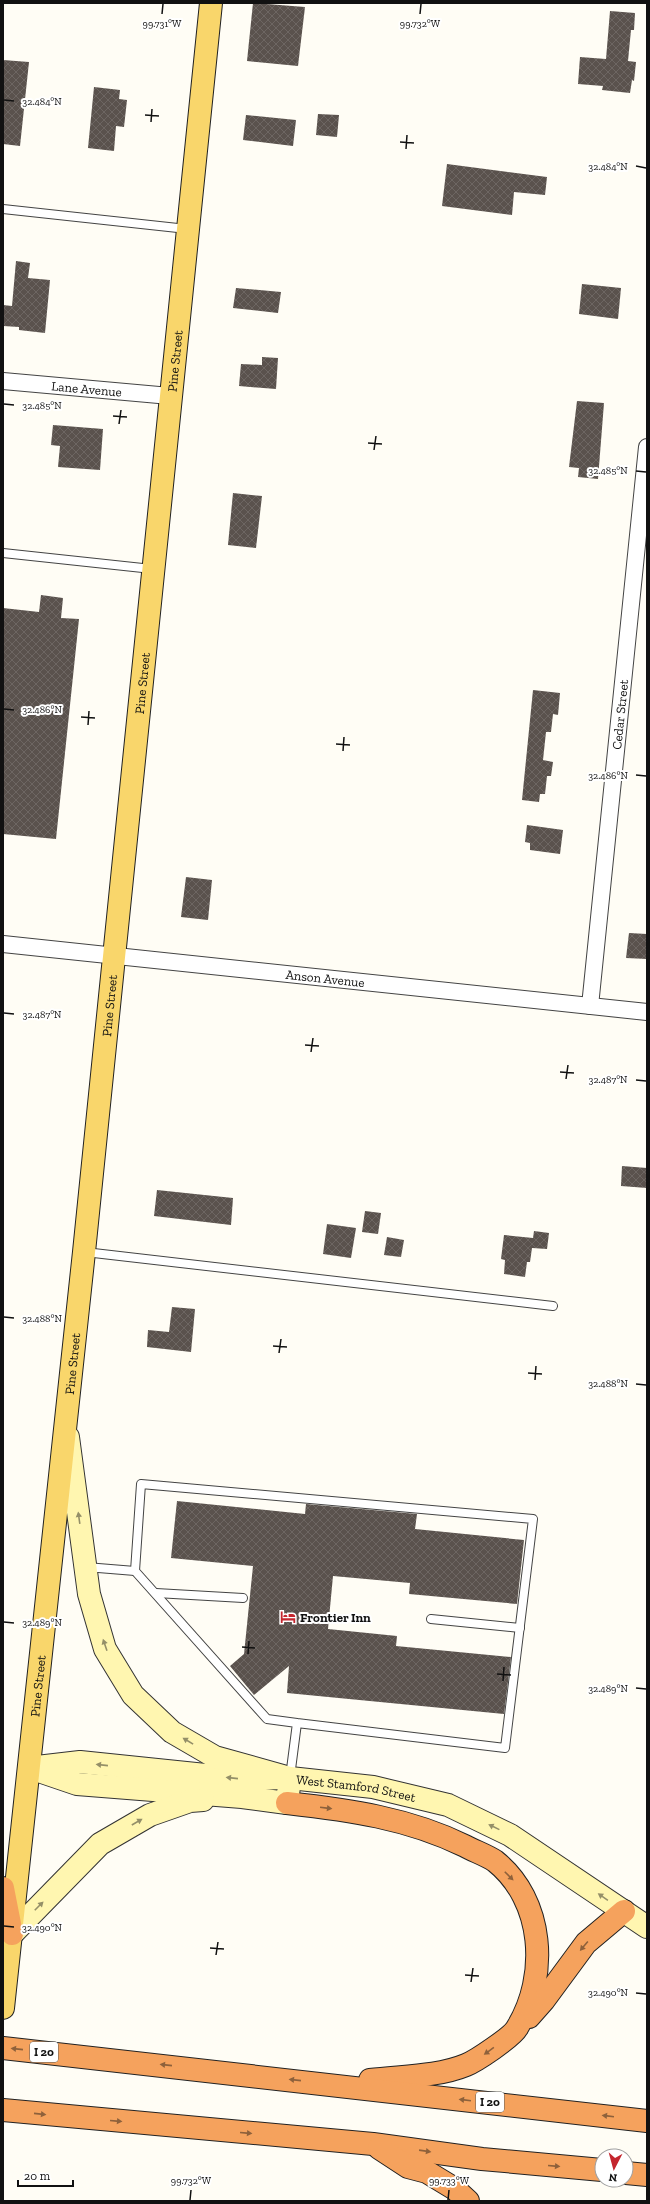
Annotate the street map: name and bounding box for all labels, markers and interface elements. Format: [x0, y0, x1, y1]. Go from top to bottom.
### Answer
text: 99.731°W [143, 18, 182, 30]
text: 99.732°W [400, 18, 441, 30]
text: 32.484°N [22, 96, 62, 108]
text: 32.484°N [588, 161, 628, 173]
street label: Pine Street [165, 329, 186, 393]
street label: Lane Avenue [51, 378, 123, 400]
text: 32.485°N [22, 400, 62, 412]
text: 32.485°N [588, 465, 628, 477]
street label: Pine Street [132, 652, 153, 715]
street label: Cedar Street [609, 679, 631, 750]
text: 32.486°N [22, 704, 62, 716]
text: 32.486°N [588, 770, 628, 782]
street label: Anson Avenue [285, 967, 365, 990]
street label: Pine Street [99, 974, 120, 1037]
text: 32.487°N [23, 1009, 62, 1021]
text: 32.487°N [589, 1074, 628, 1086]
text: 32.488°N [22, 1313, 62, 1325]
street label: Pine Street [62, 1332, 83, 1395]
text: 32.488°N [588, 1378, 628, 1390]
one-way arrow [76, 1512, 82, 1524]
hotel icon: Frontier Inn [279, 1608, 297, 1626]
place label: Frontier Inn [300, 1610, 371, 1625]
text: 32.489°N [22, 1617, 62, 1629]
one-way arrow [101, 1638, 107, 1650]
street label: Pine Street [27, 1654, 49, 1717]
text: 32.489°N [588, 1683, 628, 1695]
one-way arrow [182, 1738, 194, 1745]
one-way arrow [96, 1761, 108, 1768]
street label: West Stamford Street [295, 1772, 417, 1805]
one-way arrow [226, 1775, 238, 1781]
one-way arrow [320, 1804, 332, 1811]
one-way arrow [131, 1819, 143, 1826]
one-way arrow [488, 1824, 500, 1830]
one-way arrow [505, 1871, 514, 1881]
one-way arrow [598, 1893, 609, 1901]
one-way arrow [34, 1901, 44, 1911]
text: 32.490°N [22, 1922, 63, 1934]
one-way arrow [580, 1940, 588, 1951]
text: 32.490°N [588, 1987, 629, 1999]
road number: I 20 [30, 2042, 58, 2062]
one-way arrow [11, 2046, 23, 2053]
one-way arrow [483, 2047, 494, 2055]
one-way arrow [160, 2062, 172, 2069]
one-way arrow [289, 2077, 301, 2083]
road number: I 20 [476, 2092, 504, 2112]
one-way arrow [459, 2096, 471, 2103]
one-way arrow [34, 2110, 46, 2117]
one-way arrow [602, 2113, 614, 2120]
one-way arrow [110, 2118, 122, 2124]
one-way arrow [240, 2129, 252, 2136]
one-way arrow [419, 2148, 431, 2155]
north arrow [594, 2148, 634, 2188]
scale bar [18, 2162, 73, 2188]
one-way arrow [548, 2163, 560, 2169]
text: 20 m [24, 2169, 51, 2183]
text: N [608, 2170, 618, 2184]
text: 99.732°W [171, 2175, 212, 2187]
text: 99.733°W [429, 2175, 470, 2187]

